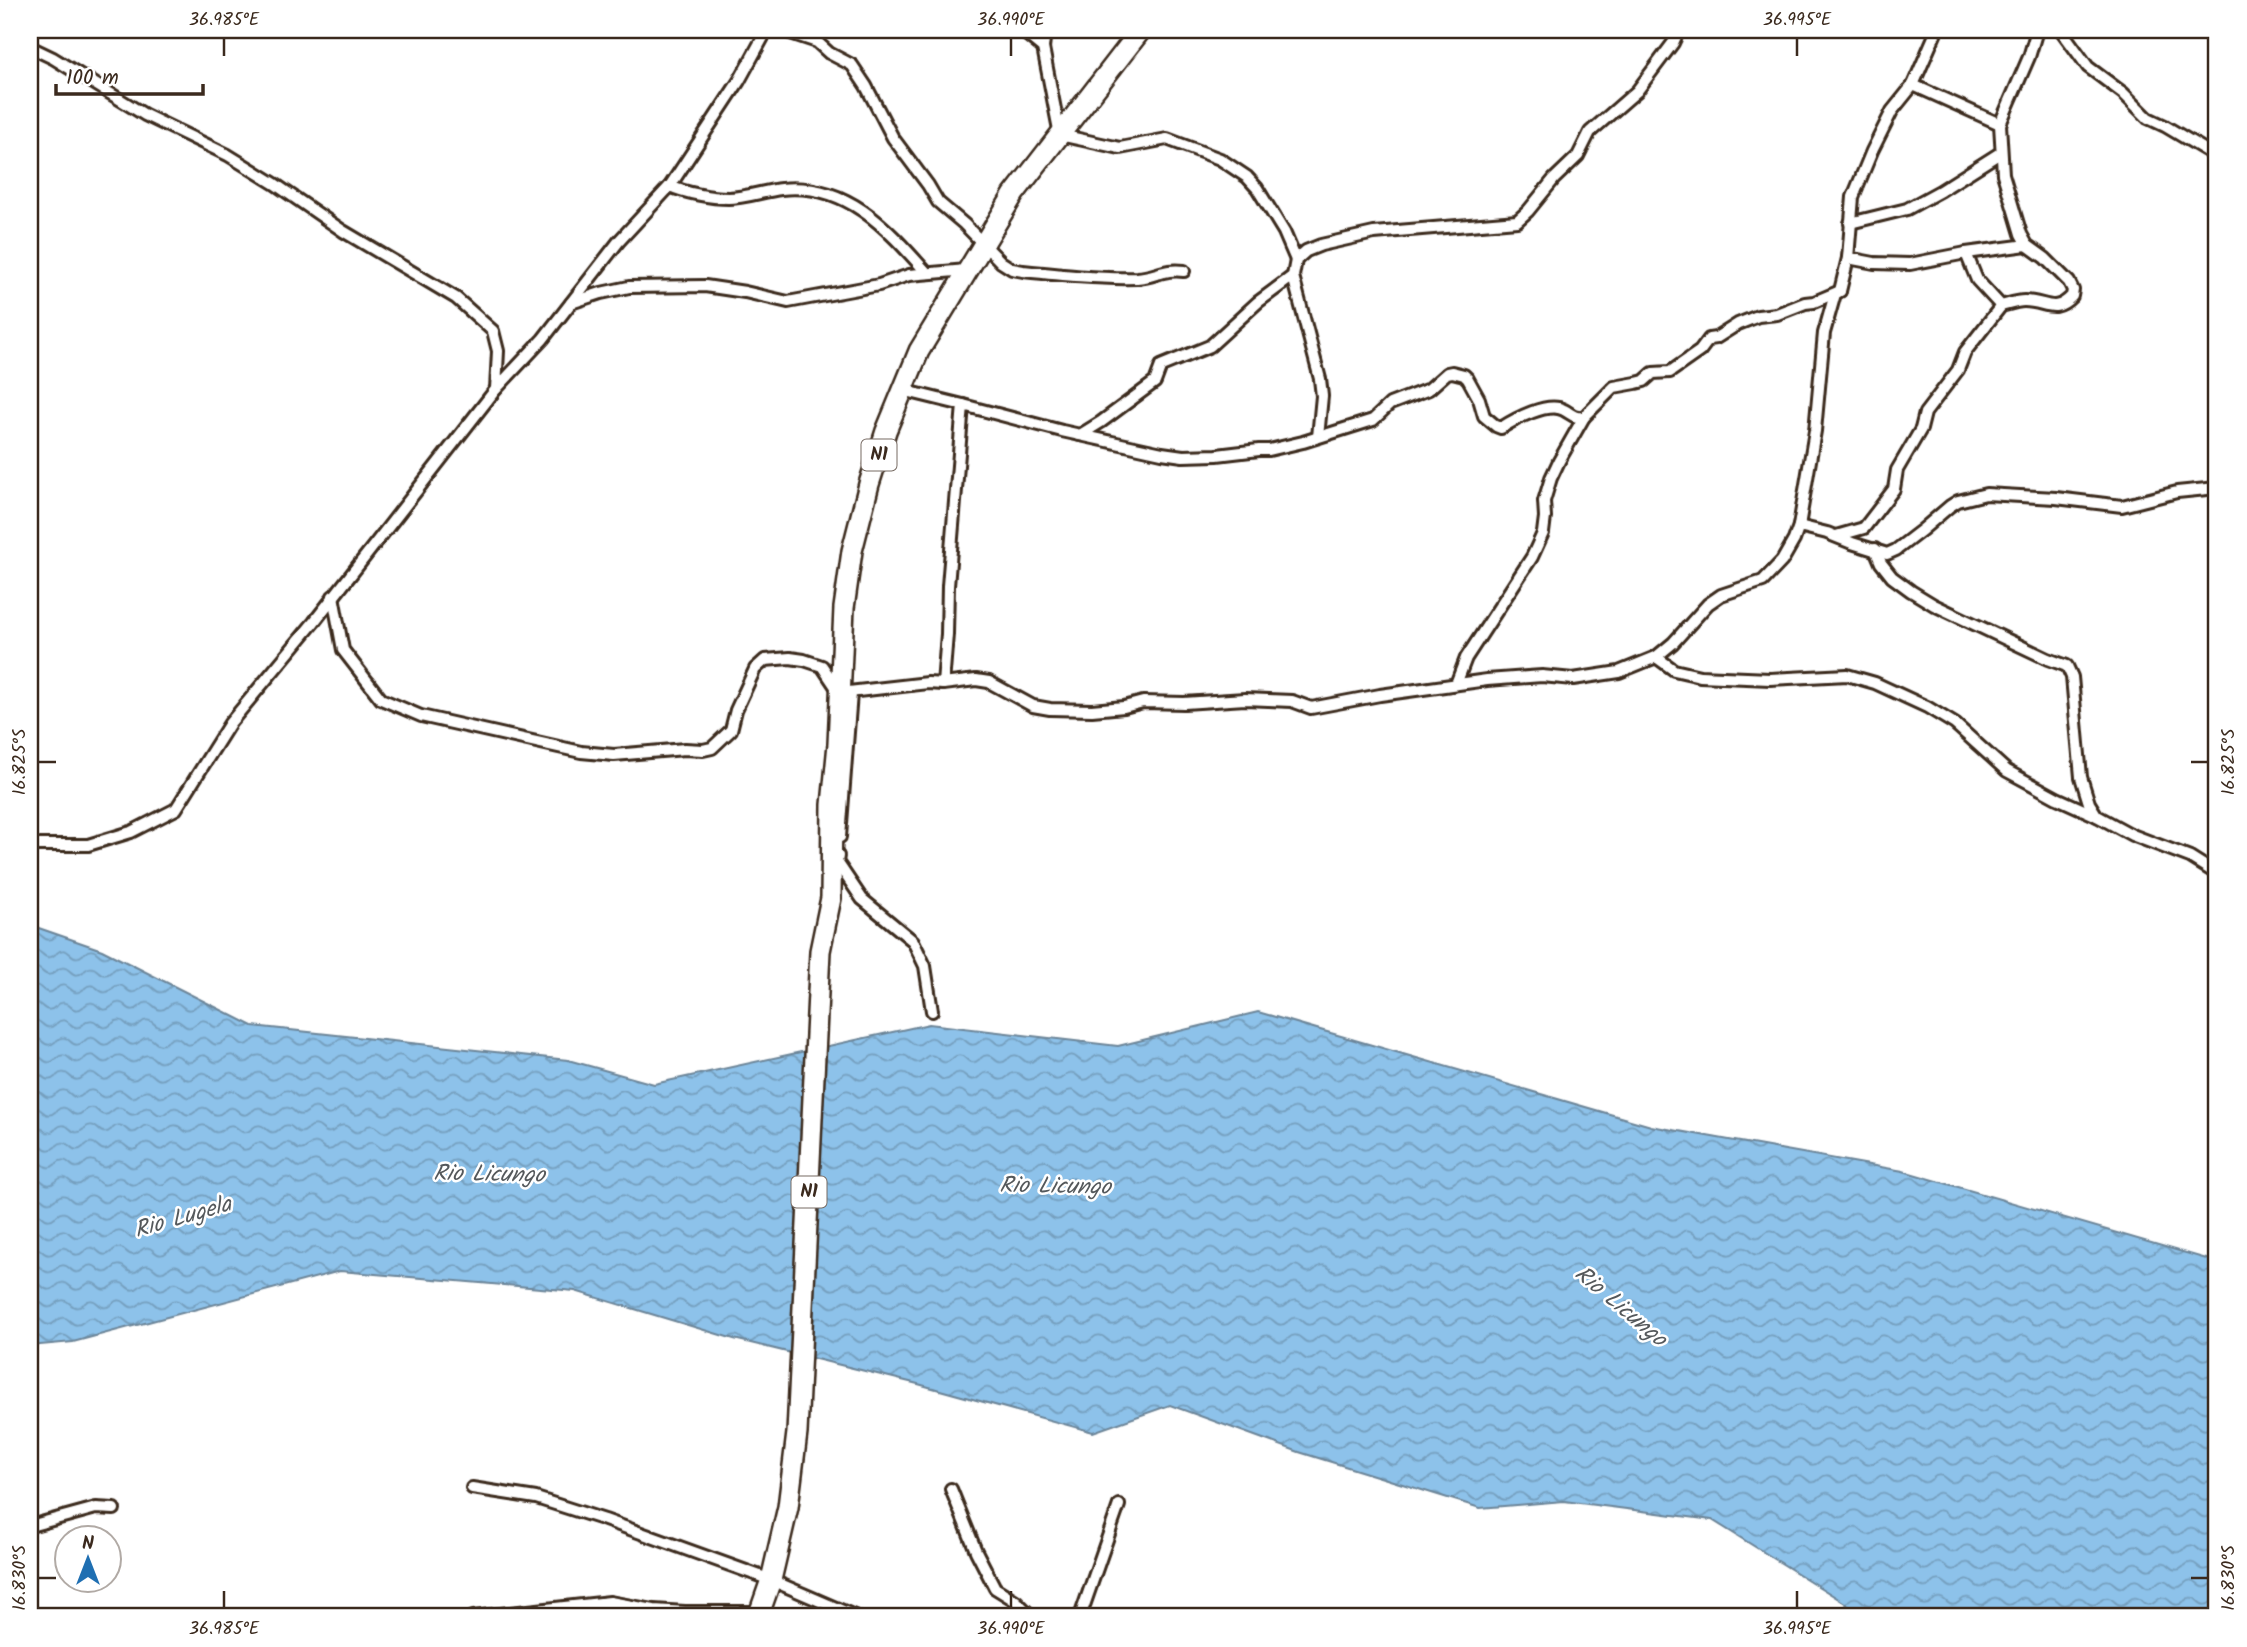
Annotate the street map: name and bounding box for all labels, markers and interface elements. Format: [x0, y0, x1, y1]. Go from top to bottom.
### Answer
text: 36.985°E [189, 6, 260, 35]
text: 36.990°E [977, 6, 1045, 35]
text: 36.995°E [1763, 6, 1832, 35]
scale bar [56, 52, 203, 96]
text: 100 m [66, 62, 119, 95]
road number: N1 [862, 440, 896, 470]
text: 16.825°S [6, 728, 35, 795]
text: 16.825°S [2215, 728, 2244, 795]
water label: Rio Licungo [433, 1156, 547, 1194]
water label: Rio Licungo [999, 1168, 1113, 1206]
road number: N1 [792, 1176, 826, 1208]
water label: Rio Lugela [130, 1186, 238, 1249]
water label: Rio Licungo [1566, 1257, 1675, 1358]
north arrow [52, 1524, 122, 1594]
text: N [82, 1529, 94, 1559]
text: 16.830°S [6, 1545, 35, 1611]
text: 16.830°S [2215, 1545, 2244, 1611]
text: 36.985°E [189, 1615, 260, 1644]
text: 36.990°E [977, 1615, 1045, 1644]
text: 36.995°E [1763, 1615, 1832, 1644]

